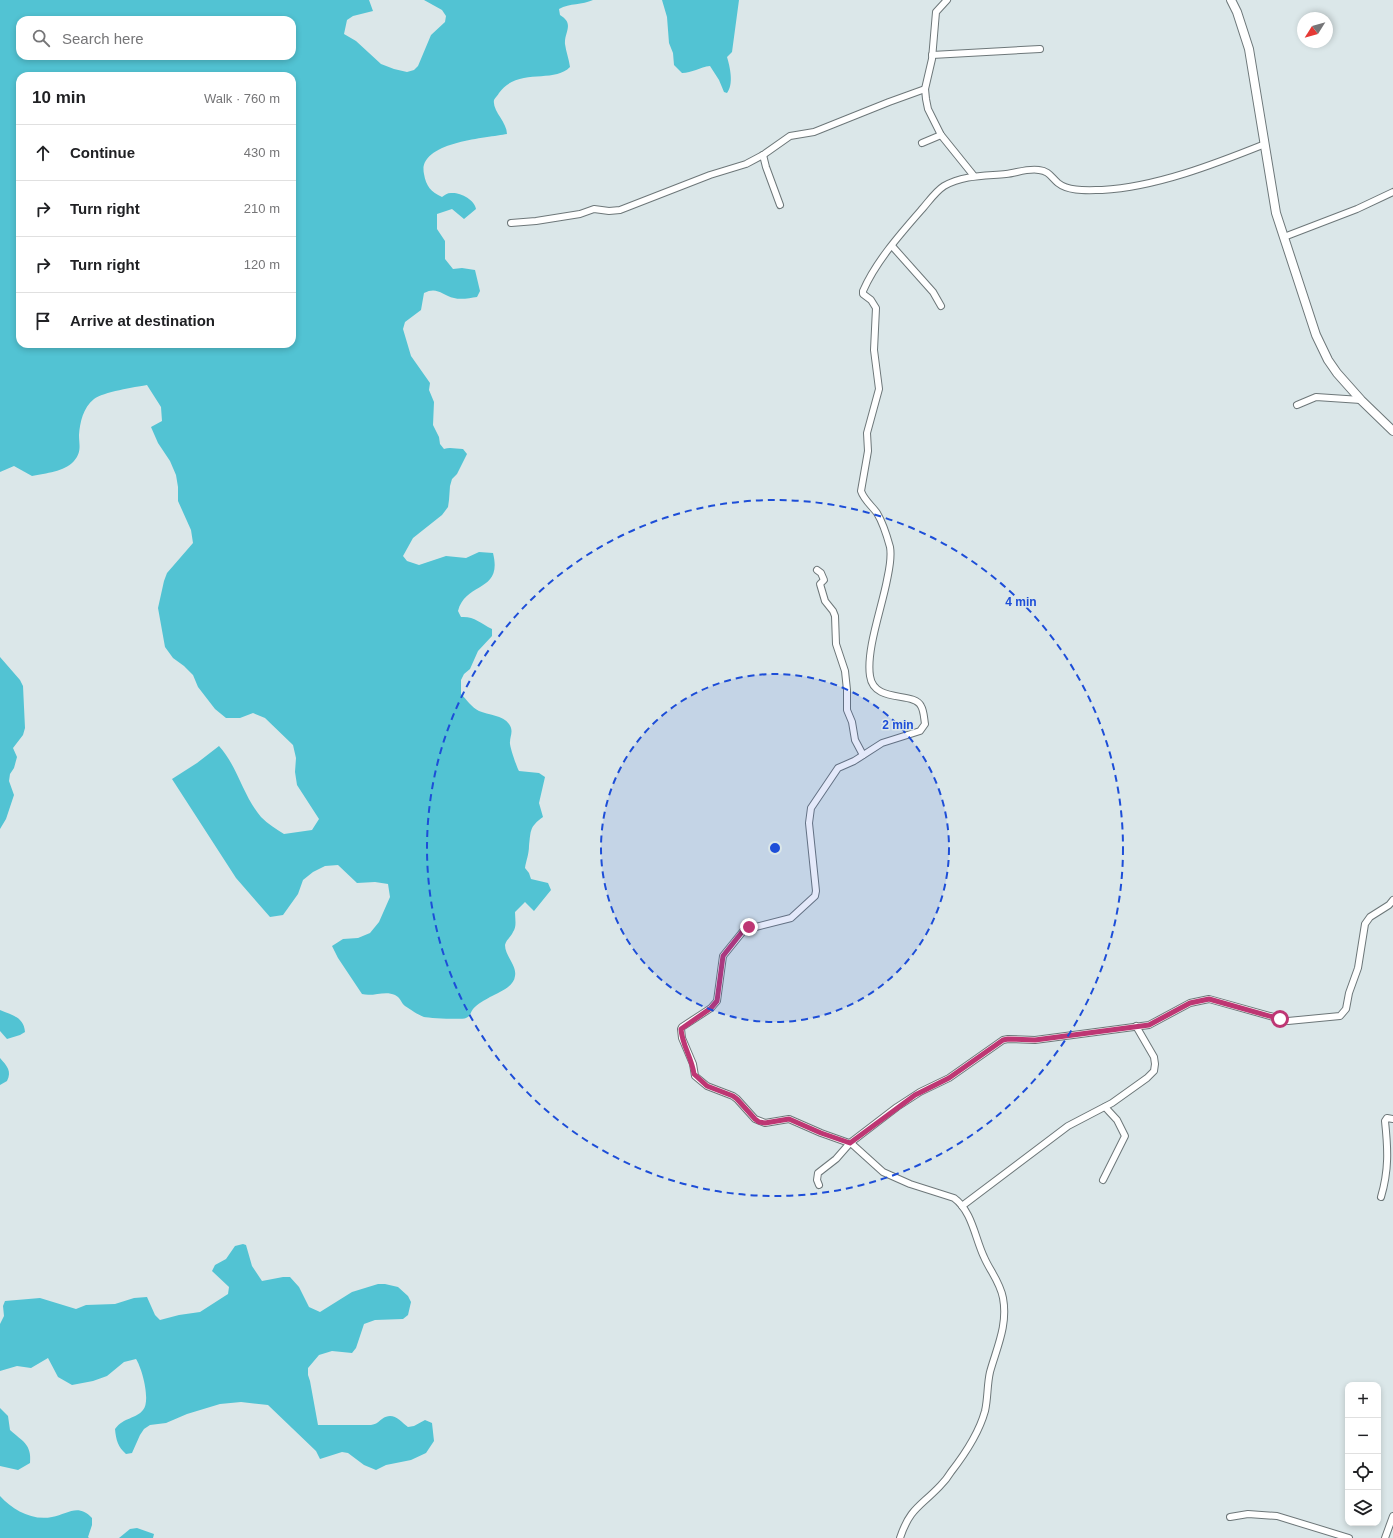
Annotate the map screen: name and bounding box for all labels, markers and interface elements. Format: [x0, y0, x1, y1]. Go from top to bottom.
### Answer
north arrow [1297, 12, 1333, 48]
search box [16, 16, 296, 60]
icon: search [30, 27, 52, 49]
text: Search here [62, 30, 144, 47]
text: 10 min [32, 88, 86, 107]
text: Walk · 760 m [204, 91, 280, 106]
icon: ahead [32, 142, 54, 164]
text: Continue [70, 144, 135, 161]
text: 430 m [244, 145, 280, 160]
icon: right [32, 198, 54, 220]
text: Turn right [70, 200, 140, 217]
text: 210 m [244, 201, 280, 216]
icon: right [32, 254, 54, 276]
text: Turn right [70, 256, 140, 273]
text: 120 m [244, 257, 280, 272]
icon: arrive [32, 310, 54, 332]
text: Arrive at destination [70, 312, 215, 329]
text: 4 min [1005, 595, 1037, 609]
text: 2 min [882, 718, 914, 732]
centre of rings [768, 841, 782, 855]
route end [740, 918, 758, 936]
route start [1271, 1010, 1289, 1028]
map controls [1345, 1382, 1381, 1526]
button: + [1345, 1382, 1381, 1418]
button: − [1345, 1418, 1381, 1454]
button: locate [1345, 1454, 1381, 1490]
button: layers [1345, 1490, 1381, 1526]

